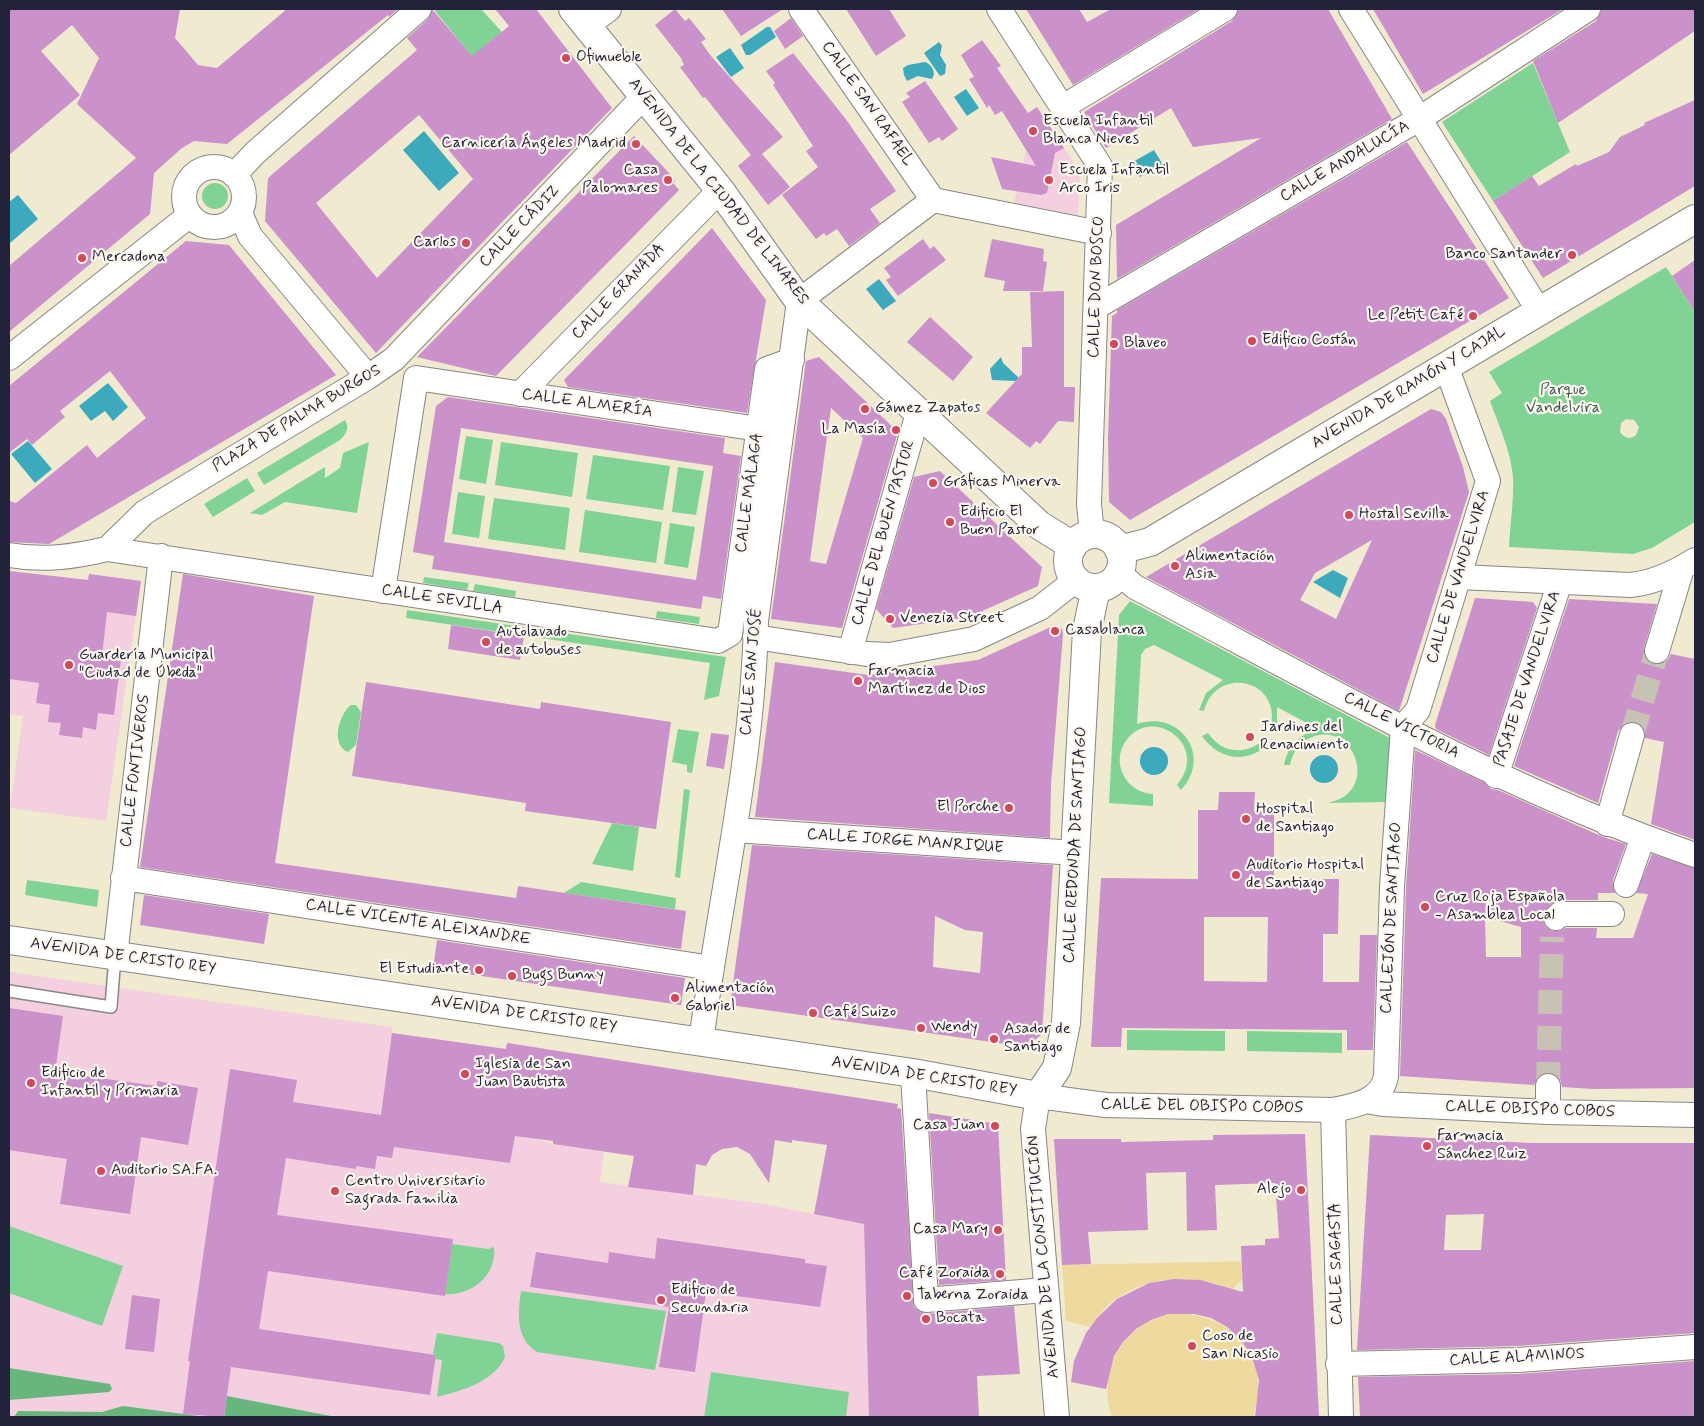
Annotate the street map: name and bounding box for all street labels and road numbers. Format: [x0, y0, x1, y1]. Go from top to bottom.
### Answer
street label: CALLE SAN RAFAEL [817, 38, 917, 170]
street label: AVENIDA DE LA CIUDAD DE LINARES [624, 75, 812, 309]
street label: CALLE ANDALUCÍA [1277, 117, 1413, 207]
street label: CALLE CÁDIZ [476, 182, 564, 272]
street label: CALLE DON BOSCO [1085, 216, 1109, 358]
street label: CALLE GRANADA [568, 240, 670, 344]
street label: AVENIDA DE RAMÓN Y CAJAL [1309, 322, 1509, 454]
street label: PLAZA DE PALMA BURGOS [209, 361, 385, 477]
street label: CALLE ALMERÍA [520, 385, 654, 423]
street label: CALLE MÁLAGA [732, 432, 768, 554]
street label: CALLE DEL BUEN PASTOR [848, 438, 920, 628]
street label: CALLE DE VANDELVIRA [1423, 488, 1495, 666]
street label: CALLE SEVILLA [380, 581, 504, 619]
street label: PASAJE DE VANDELVIRA [1490, 589, 1566, 769]
street label: CALLE SAN JOSÉ [737, 607, 767, 737]
street label: CALLE VICTORIA [1340, 689, 1462, 763]
street label: CALLE FONTIVEROS [117, 693, 155, 849]
street label: CALLE REDONDA DE SANTIAGO [1060, 726, 1092, 964]
street label: CALLEJÓN DE SANTIAGO [1377, 822, 1407, 1014]
street label: CALLE JORGE MANRIQUE [806, 826, 1004, 858]
street label: CALLE VICENTE ALEIXANDRE [304, 896, 532, 950]
street label: AVENIDA DE CRISTO REY [29, 934, 217, 980]
street label: AVENIDA DE CRISTO REY [430, 992, 618, 1038]
street label: AVENIDA DE CRISTO REY [830, 1053, 1018, 1101]
street label: CALLE DEL OBISPO COBOS [1101, 1096, 1303, 1118]
street label: CALLE OBISPO COBOS [1445, 1097, 1615, 1123]
street label: AVENIDA DE LA CONSTITUCIÓN [1024, 1135, 1064, 1379]
street label: CALLE SAGASTA [1326, 1203, 1348, 1325]
street label: CALLE ALAMINOS [1449, 1345, 1585, 1371]

